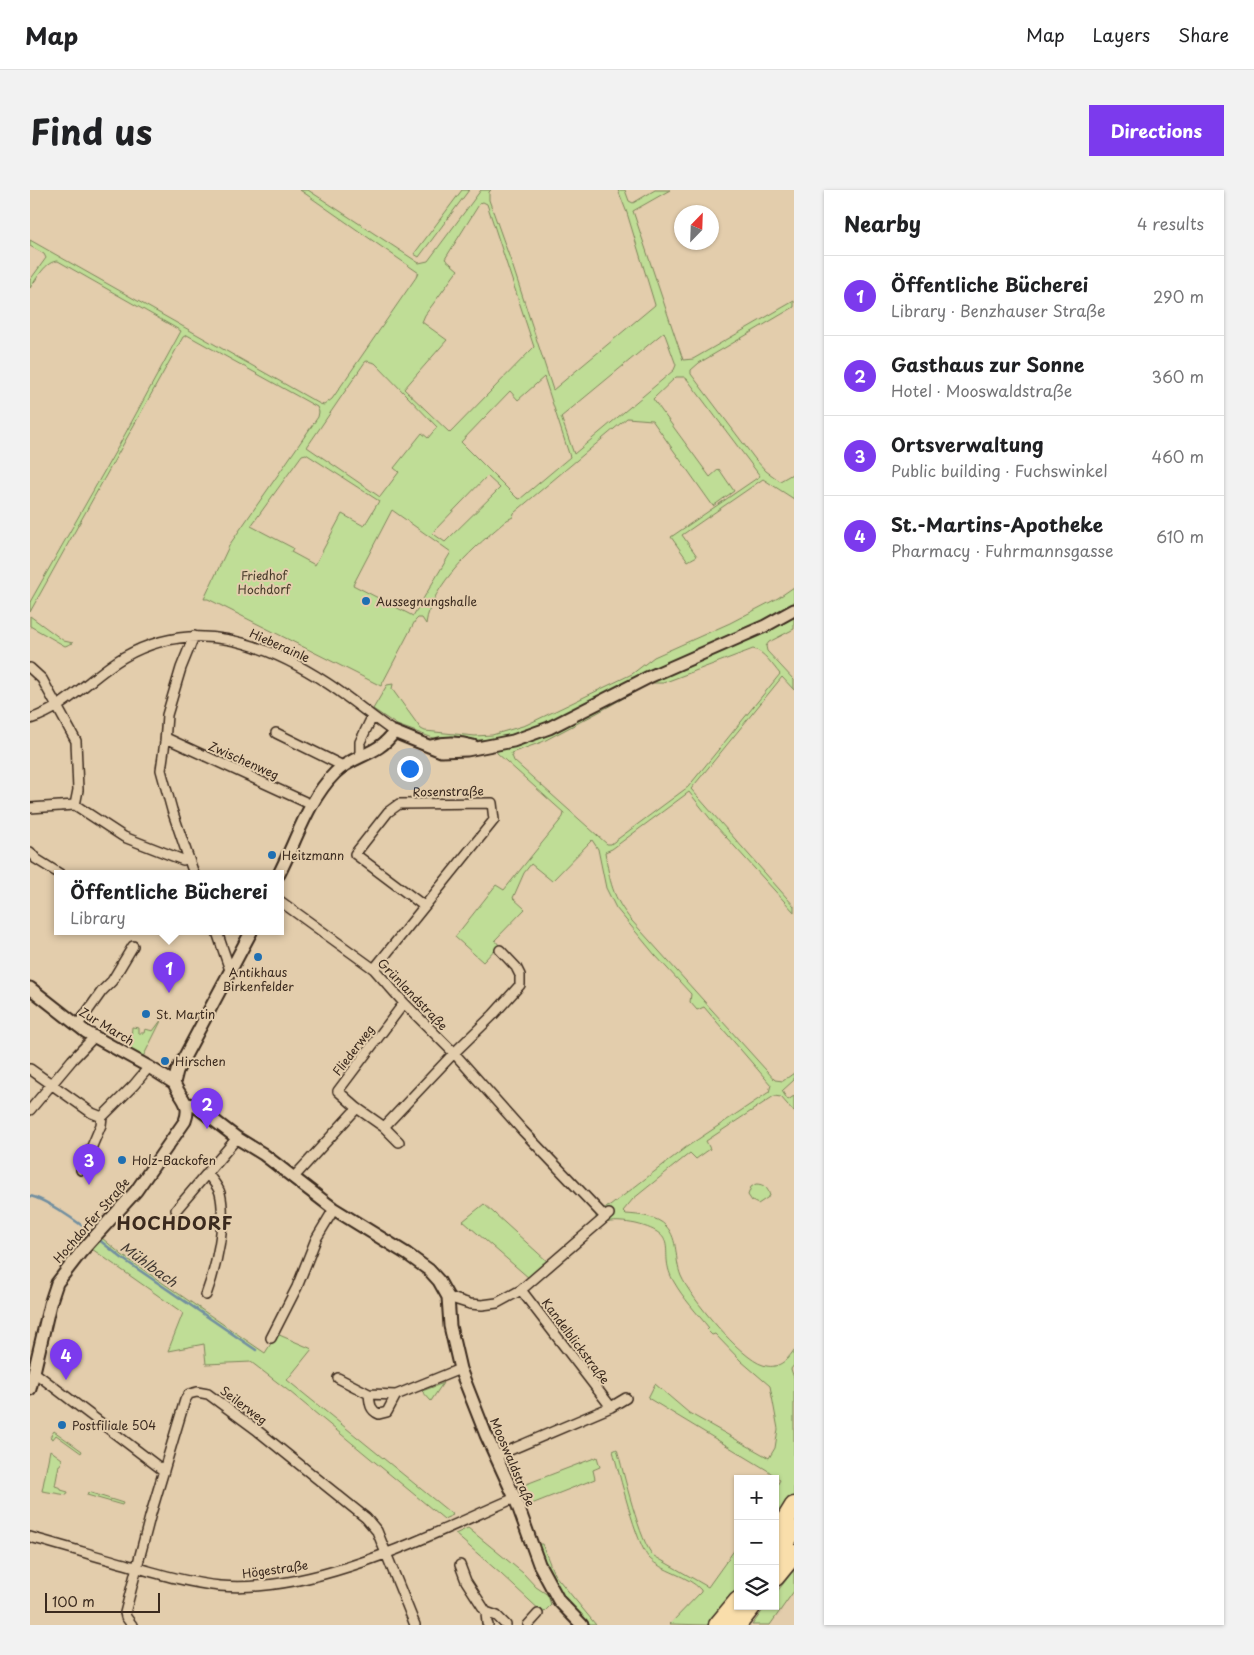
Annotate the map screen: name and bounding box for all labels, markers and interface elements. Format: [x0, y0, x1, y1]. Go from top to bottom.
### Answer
text: Map [25, 17, 78, 53]
text: Map [1026, 21, 1065, 48]
text: Layers [1093, 21, 1150, 48]
text: Share [1178, 21, 1229, 48]
text: Find us [30, 104, 152, 157]
button: Directions [1089, 105, 1224, 156]
north arrow [674, 205, 719, 250]
text: Nearby [844, 207, 921, 239]
text: 4 results [1137, 211, 1204, 235]
text: Öffentliche Bücherei [891, 270, 1088, 298]
text: 1 [856, 284, 864, 308]
text: 290 m [1153, 284, 1204, 308]
text: Library · Benzhauser Straße [891, 298, 1106, 322]
text: Gasthaus zur Sonne [891, 350, 1084, 378]
text: 2 [854, 364, 866, 388]
text: 360 m [1152, 364, 1204, 388]
text: Hotel · Mooswaldstraße [891, 378, 1072, 402]
text: Ortsverwaltung [891, 430, 1044, 458]
text: 3 [855, 444, 865, 468]
text: 460 m [1152, 444, 1204, 468]
text: Public building · Fuchswinkel [891, 458, 1108, 482]
text: St.-Martins-Apotheke [891, 510, 1103, 538]
text: 4 [855, 524, 865, 548]
text: 610 m [1156, 524, 1204, 548]
text: Pharmacy · Fuhrmannsgasse [891, 538, 1114, 562]
park label: Friedhof Hochdorf [238, 566, 292, 598]
place label: Aussegnungshalle [376, 592, 477, 610]
marker: Aussegnungshalle [360, 595, 372, 607]
street label: Hieberainle [247, 624, 313, 666]
street label: Zwischenweg [206, 736, 282, 784]
your location [397, 756, 423, 782]
street label: Rosenstraße [412, 781, 484, 801]
place label: Heitzmann [282, 846, 344, 864]
marker: Heitzmann [266, 849, 278, 861]
popup [54, 870, 284, 935]
text: Öffentliche Bücherei [70, 877, 268, 905]
text: Library [70, 905, 126, 929]
marker: Antikhaus Birkenfelder [252, 951, 264, 963]
pin: 1 [153, 952, 185, 993]
street label: Grünlandstraße [374, 954, 452, 1034]
place label: Antikhaus Birkenfelder [222, 963, 294, 995]
street label: Zur March [76, 1003, 138, 1049]
place label: St. Martin [156, 1005, 215, 1023]
marker: St. Martin [140, 1008, 152, 1020]
street label: Fliederweg [328, 1021, 378, 1079]
place label: Hirschen [175, 1052, 226, 1070]
marker: Hirschen [159, 1055, 171, 1067]
pin: 2 [191, 1088, 223, 1129]
pin: 3 [73, 1144, 105, 1185]
place label: Holz-Backofen [132, 1151, 216, 1169]
marker: Holz-Backofen [116, 1154, 128, 1166]
street label: Hochdorfer Straße [49, 1173, 133, 1267]
district label: HOCHDORF [117, 1209, 233, 1236]
water label: Mühlbach [116, 1236, 182, 1292]
street label: Kandelblickstraße [538, 1294, 614, 1388]
pin: 4 [50, 1339, 82, 1380]
street label: Seilerweg [217, 1381, 271, 1429]
street label: Mooswaldstraße [486, 1415, 540, 1509]
place label: Postfiliale 504 [72, 1416, 156, 1434]
marker: Postfiliale 504 [56, 1419, 68, 1431]
map controls [734, 1475, 779, 1610]
button: + [734, 1475, 779, 1520]
button: − [734, 1520, 779, 1565]
street label: Högestraße [241, 1555, 309, 1583]
button: layers [734, 1565, 779, 1610]
scale bar [45, 1590, 160, 1613]
text: 100 m [52, 1591, 95, 1612]

